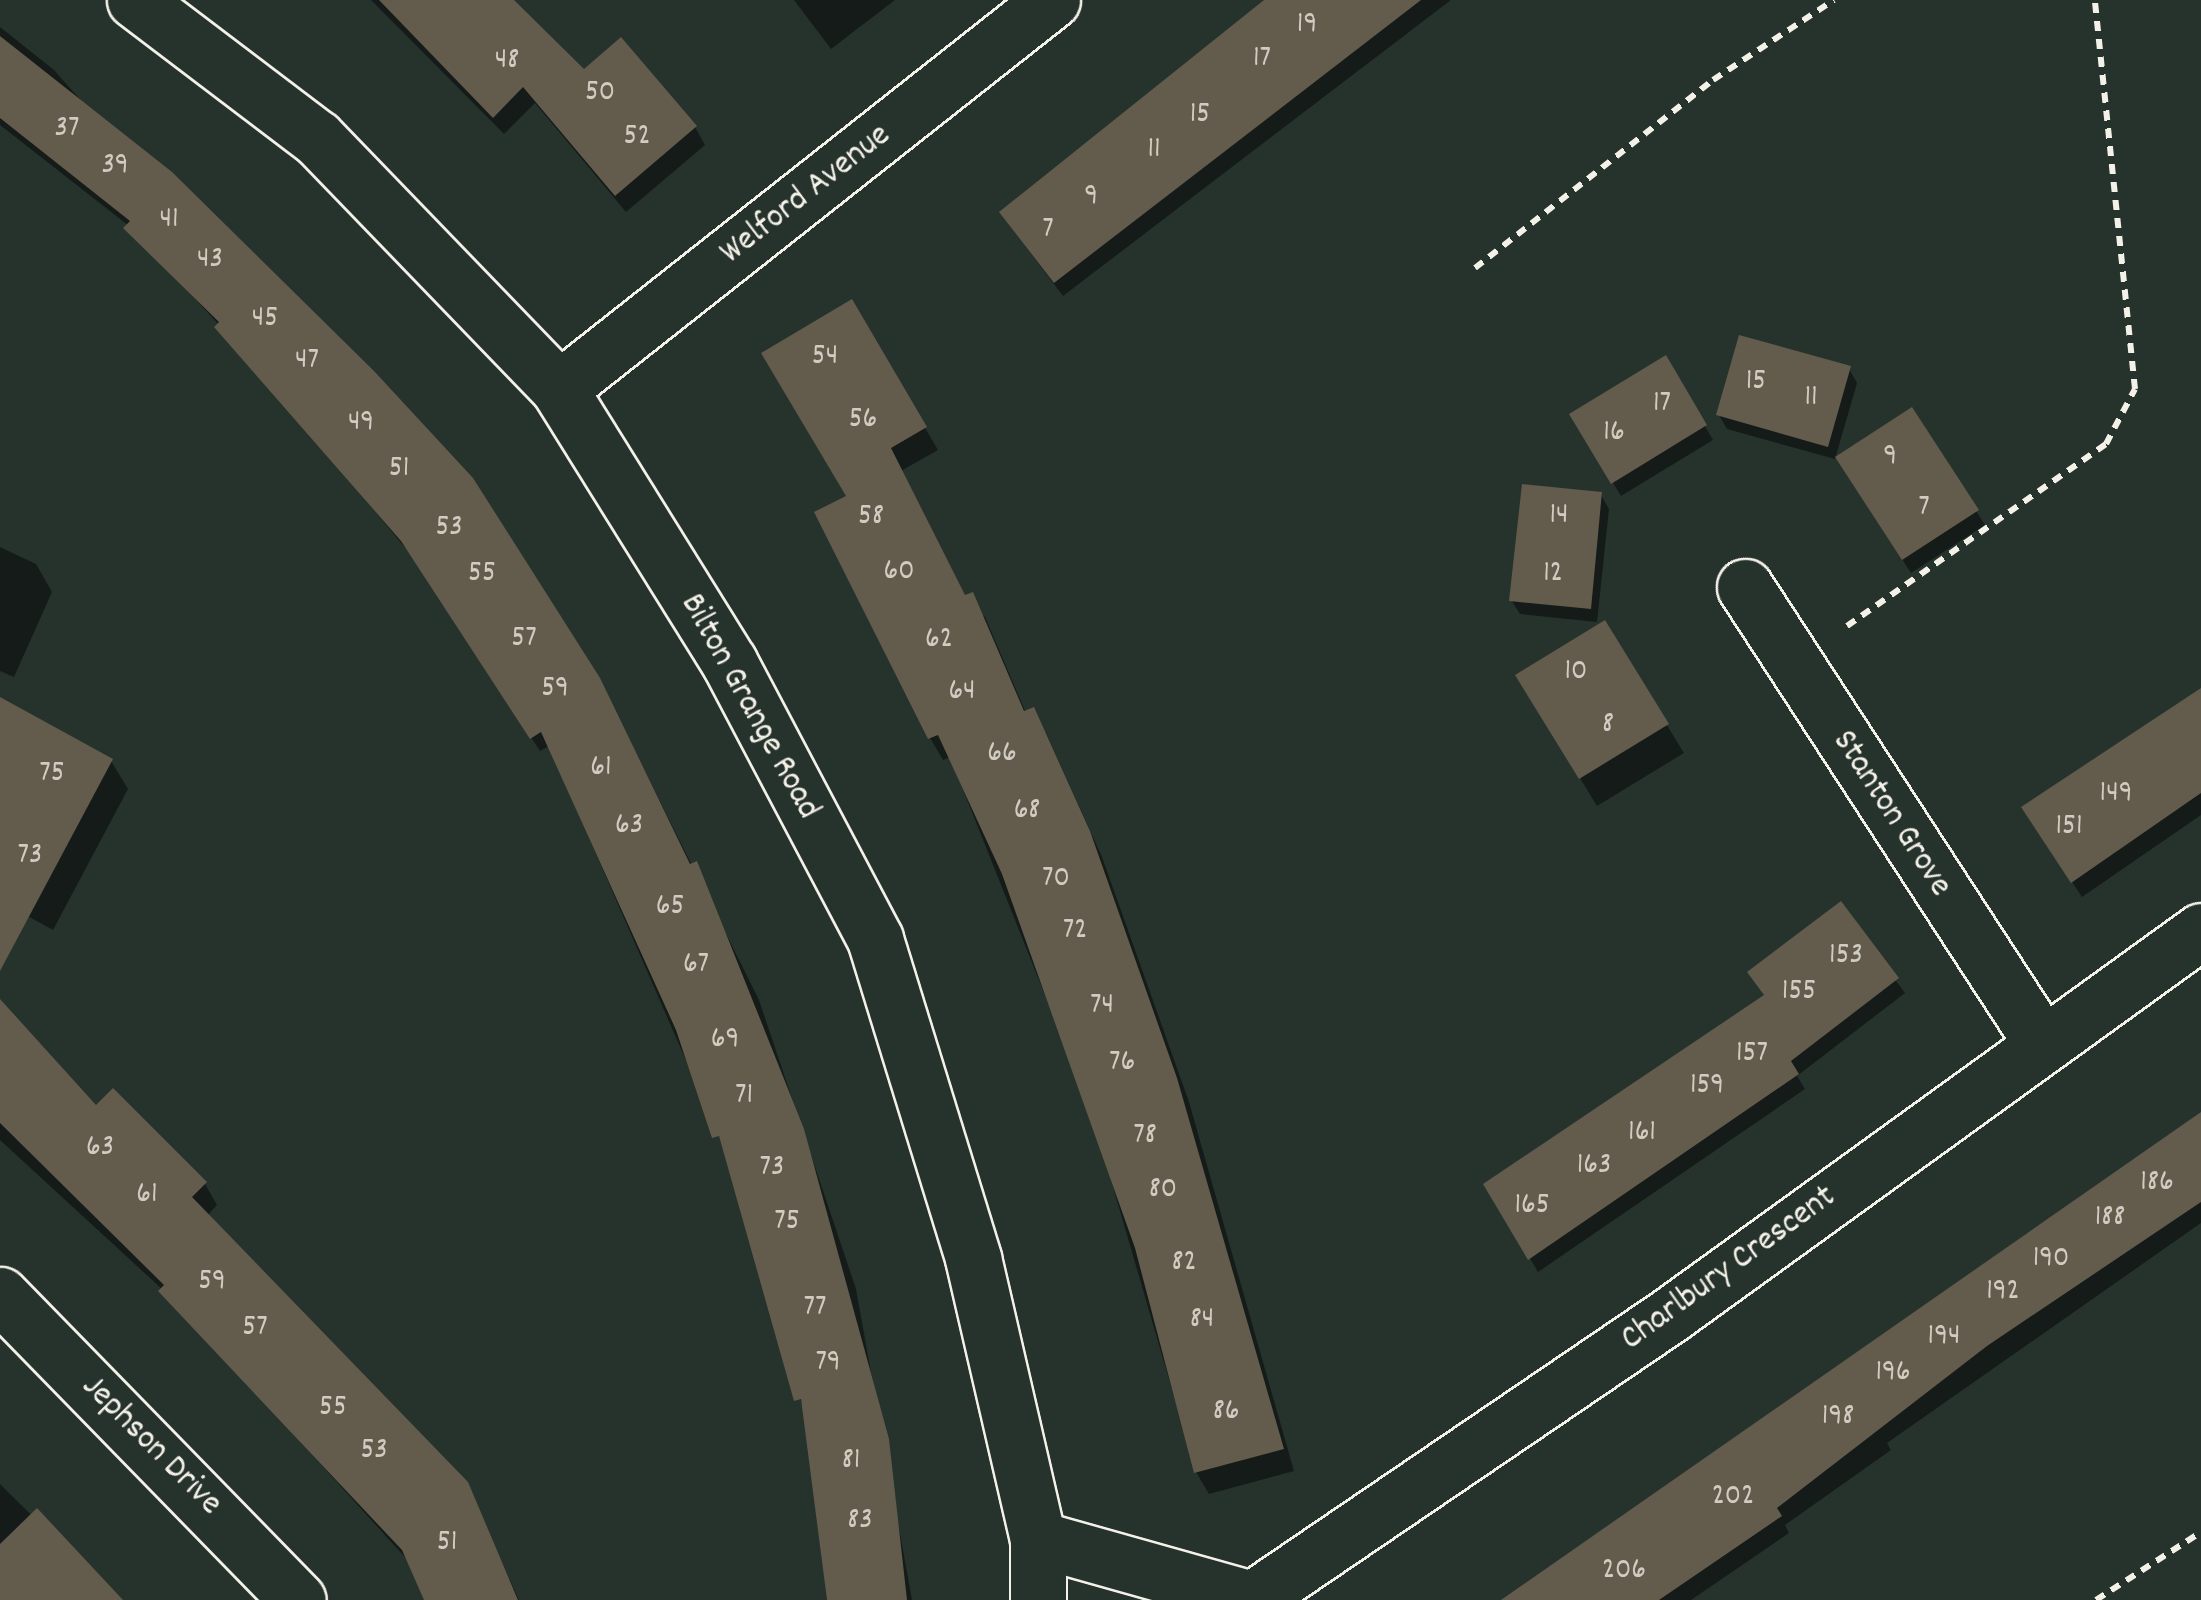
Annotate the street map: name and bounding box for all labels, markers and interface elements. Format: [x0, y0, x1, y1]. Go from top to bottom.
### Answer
house number: 19 [1297, 8, 1317, 44]
house number: 17 [1253, 42, 1271, 78]
house number: 48 [495, 44, 519, 80]
house number: 50 [585, 76, 615, 112]
house number: 15 [1190, 98, 1210, 134]
house number: 37 [55, 112, 79, 148]
street label: Welford Avenue [712, 115, 900, 275]
house number: 52 [624, 120, 650, 156]
house number: 11 [1147, 133, 1161, 169]
house number: 39 [101, 149, 129, 185]
house number: 9 [1084, 180, 1098, 216]
house number: 41 [159, 203, 179, 239]
house number: 7 [1042, 213, 1054, 249]
house number: 43 [197, 243, 223, 279]
house number: 45 [252, 302, 278, 338]
house number: 54 [812, 340, 838, 376]
house number: 47 [295, 344, 319, 380]
house number: 15 [1746, 365, 1766, 401]
house number: 11 [1804, 381, 1818, 417]
house number: 17 [1653, 387, 1671, 423]
house number: 56 [849, 403, 877, 439]
house number: 49 [348, 406, 374, 442]
house number: 16 [1603, 416, 1625, 452]
house number: 9 [1883, 440, 1897, 476]
house number: 51 [389, 452, 409, 488]
house number: 7 [1918, 491, 1930, 527]
house number: 14 [1549, 499, 1569, 535]
house number: 58 [858, 500, 884, 536]
house number: 53 [435, 511, 463, 547]
house number: 60 [883, 555, 915, 591]
house number: 55 [468, 557, 496, 593]
house number: 12 [1543, 557, 1563, 593]
street label: Bilton Grange Road [670, 587, 828, 827]
house number: 57 [511, 622, 537, 658]
house number: 62 [925, 623, 953, 659]
house number: 10 [1565, 655, 1587, 691]
house number: 59 [541, 672, 569, 708]
house number: 64 [948, 675, 976, 711]
house number: 8 [1602, 708, 1614, 744]
street label: Stanton Grove [1822, 723, 1960, 905]
house number: 66 [987, 737, 1017, 773]
house number: 61 [590, 751, 612, 787]
house number: 75 [39, 757, 65, 793]
house number: 149 [2100, 777, 2132, 813]
house number: 68 [1014, 794, 1040, 830]
house number: 63 [615, 809, 643, 845]
house number: 151 [2055, 810, 2083, 846]
house number: 73 [18, 839, 42, 875]
house number: 70 [1042, 862, 1070, 898]
house number: 65 [656, 890, 684, 926]
house number: 72 [1063, 914, 1087, 950]
house number: 153 [1829, 939, 1863, 975]
house number: 67 [683, 948, 709, 984]
house number: 155 [1782, 975, 1816, 1011]
house number: 74 [1090, 989, 1114, 1025]
house number: 69 [711, 1023, 739, 1059]
house number: 157 [1736, 1037, 1768, 1073]
house number: 76 [1109, 1046, 1135, 1082]
house number: 159 [1690, 1069, 1724, 1105]
house number: 71 [735, 1079, 753, 1115]
house number: 161 [1628, 1116, 1656, 1152]
house number: 78 [1133, 1119, 1157, 1155]
house number: 63 [86, 1131, 114, 1167]
house number: 163 [1577, 1149, 1611, 1185]
house number: 73 [760, 1151, 784, 1187]
house number: 186 [2140, 1166, 2174, 1202]
house number: 80 [1149, 1173, 1177, 1209]
street label: Charlbury Crescent [1613, 1177, 1845, 1361]
house number: 61 [136, 1178, 158, 1214]
house number: 165 [1514, 1189, 1550, 1225]
house number: 188 [2095, 1201, 2125, 1237]
house number: 75 [774, 1205, 800, 1241]
house number: 190 [2033, 1242, 2069, 1278]
house number: 82 [1171, 1246, 1197, 1282]
house number: 59 [198, 1265, 226, 1301]
house number: 192 [1986, 1275, 2020, 1311]
house number: 77 [804, 1291, 826, 1327]
house number: 84 [1190, 1303, 1214, 1339]
house number: 57 [242, 1311, 268, 1347]
house number: 194 [1928, 1320, 1960, 1356]
house number: 79 [815, 1346, 841, 1382]
house number: 196 [1875, 1356, 1911, 1392]
street label: Jephson Drive [72, 1367, 230, 1525]
house number: 55 [319, 1391, 347, 1427]
house number: 86 [1213, 1395, 1239, 1431]
house number: 198 [1822, 1400, 1854, 1436]
house number: 53 [360, 1434, 388, 1470]
house number: 81 [842, 1444, 860, 1480]
house number: 202 [1712, 1480, 1754, 1516]
house number: 83 [847, 1504, 873, 1540]
house number: 51 [437, 1526, 457, 1562]
house number: 206 [1602, 1554, 1646, 1590]

